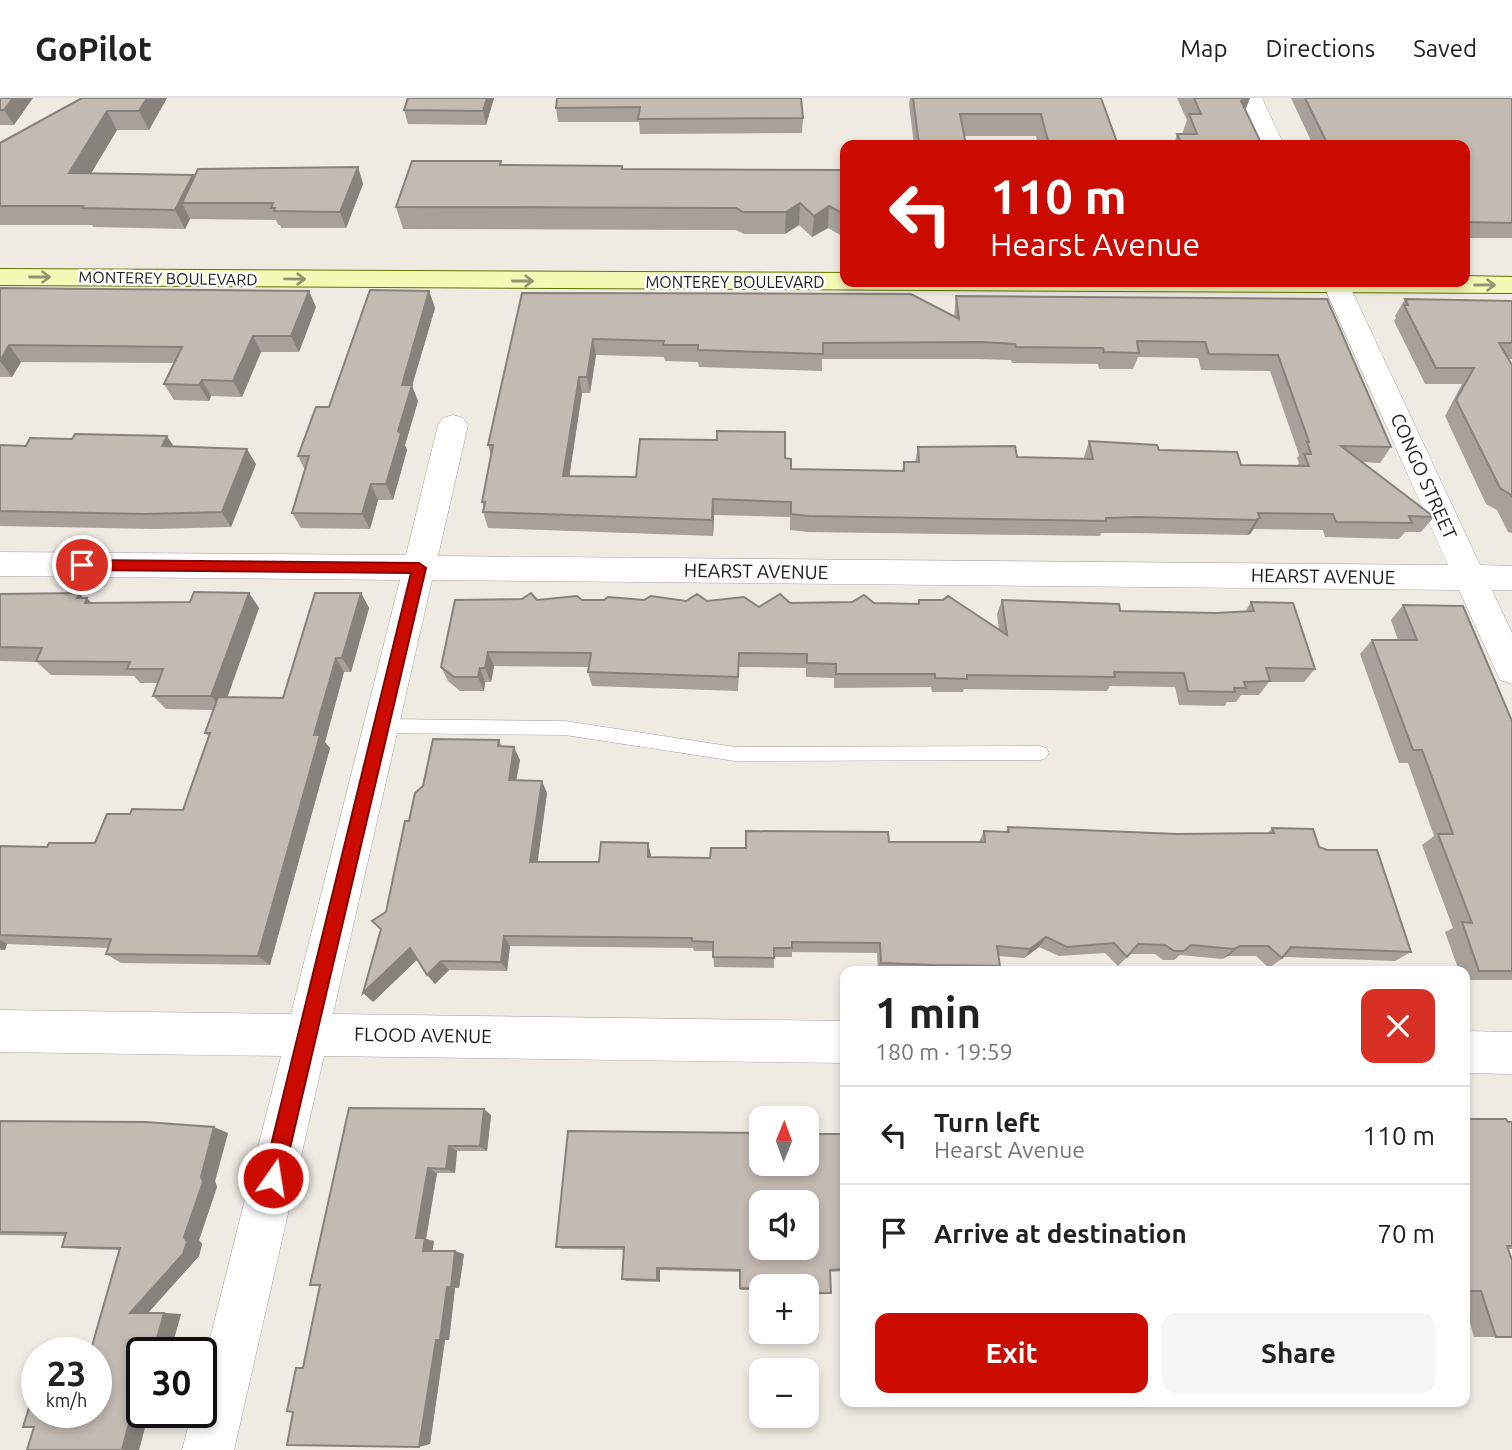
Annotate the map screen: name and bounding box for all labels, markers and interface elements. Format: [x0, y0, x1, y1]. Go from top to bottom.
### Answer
text: GoPilot [35, 30, 152, 67]
text: Map [1180, 35, 1227, 62]
text: Directions [1265, 35, 1375, 62]
text: Saved [1413, 35, 1477, 62]
icon: left [875, 168, 966, 259]
text: 110 m [990, 168, 1127, 223]
text: Hearst Avenue [990, 226, 1200, 262]
street label: MONTEREY BOULEVARD [78, 267, 258, 289]
one-way arrow [28, 270, 51, 284]
one-way arrow [283, 273, 306, 286]
street label: MONTEREY BOULEVARD [645, 273, 825, 291]
one-way arrow [511, 274, 534, 288]
one-way arrow [1473, 278, 1496, 292]
street label: CONGO STREET [1386, 410, 1462, 543]
pin [52, 535, 112, 595]
icon: arrive [63, 546, 101, 584]
street label: HEARST AVENUE [684, 559, 828, 583]
street label: HEARST AVENUE [1251, 564, 1395, 588]
text: 1 min [875, 989, 981, 1036]
button: close [1361, 989, 1435, 1063]
street label: FLOOD AVENUE [354, 1023, 492, 1047]
text: 180 m · 19:59 [875, 1039, 1013, 1064]
north arrow [749, 1106, 819, 1176]
map controls [749, 1106, 819, 1428]
text: Turn left [934, 1108, 1040, 1137]
icon: left [875, 1116, 913, 1154]
text: 110 m [1363, 1121, 1435, 1150]
text: Hearst Avenue [934, 1137, 1085, 1162]
position arrow [236, 1141, 310, 1215]
button: sound [749, 1190, 819, 1260]
icon: arrive [875, 1214, 913, 1252]
text: Arrive at destination [934, 1219, 1187, 1248]
text: 70 m [1377, 1219, 1435, 1248]
button: + [749, 1274, 819, 1344]
button: Exit [875, 1313, 1148, 1393]
button: Share [1162, 1313, 1435, 1393]
speed limit sign: 30 [126, 1337, 217, 1428]
text: 23 [47, 1353, 86, 1393]
button: − [749, 1358, 819, 1428]
text: km/h [46, 1390, 87, 1410]

